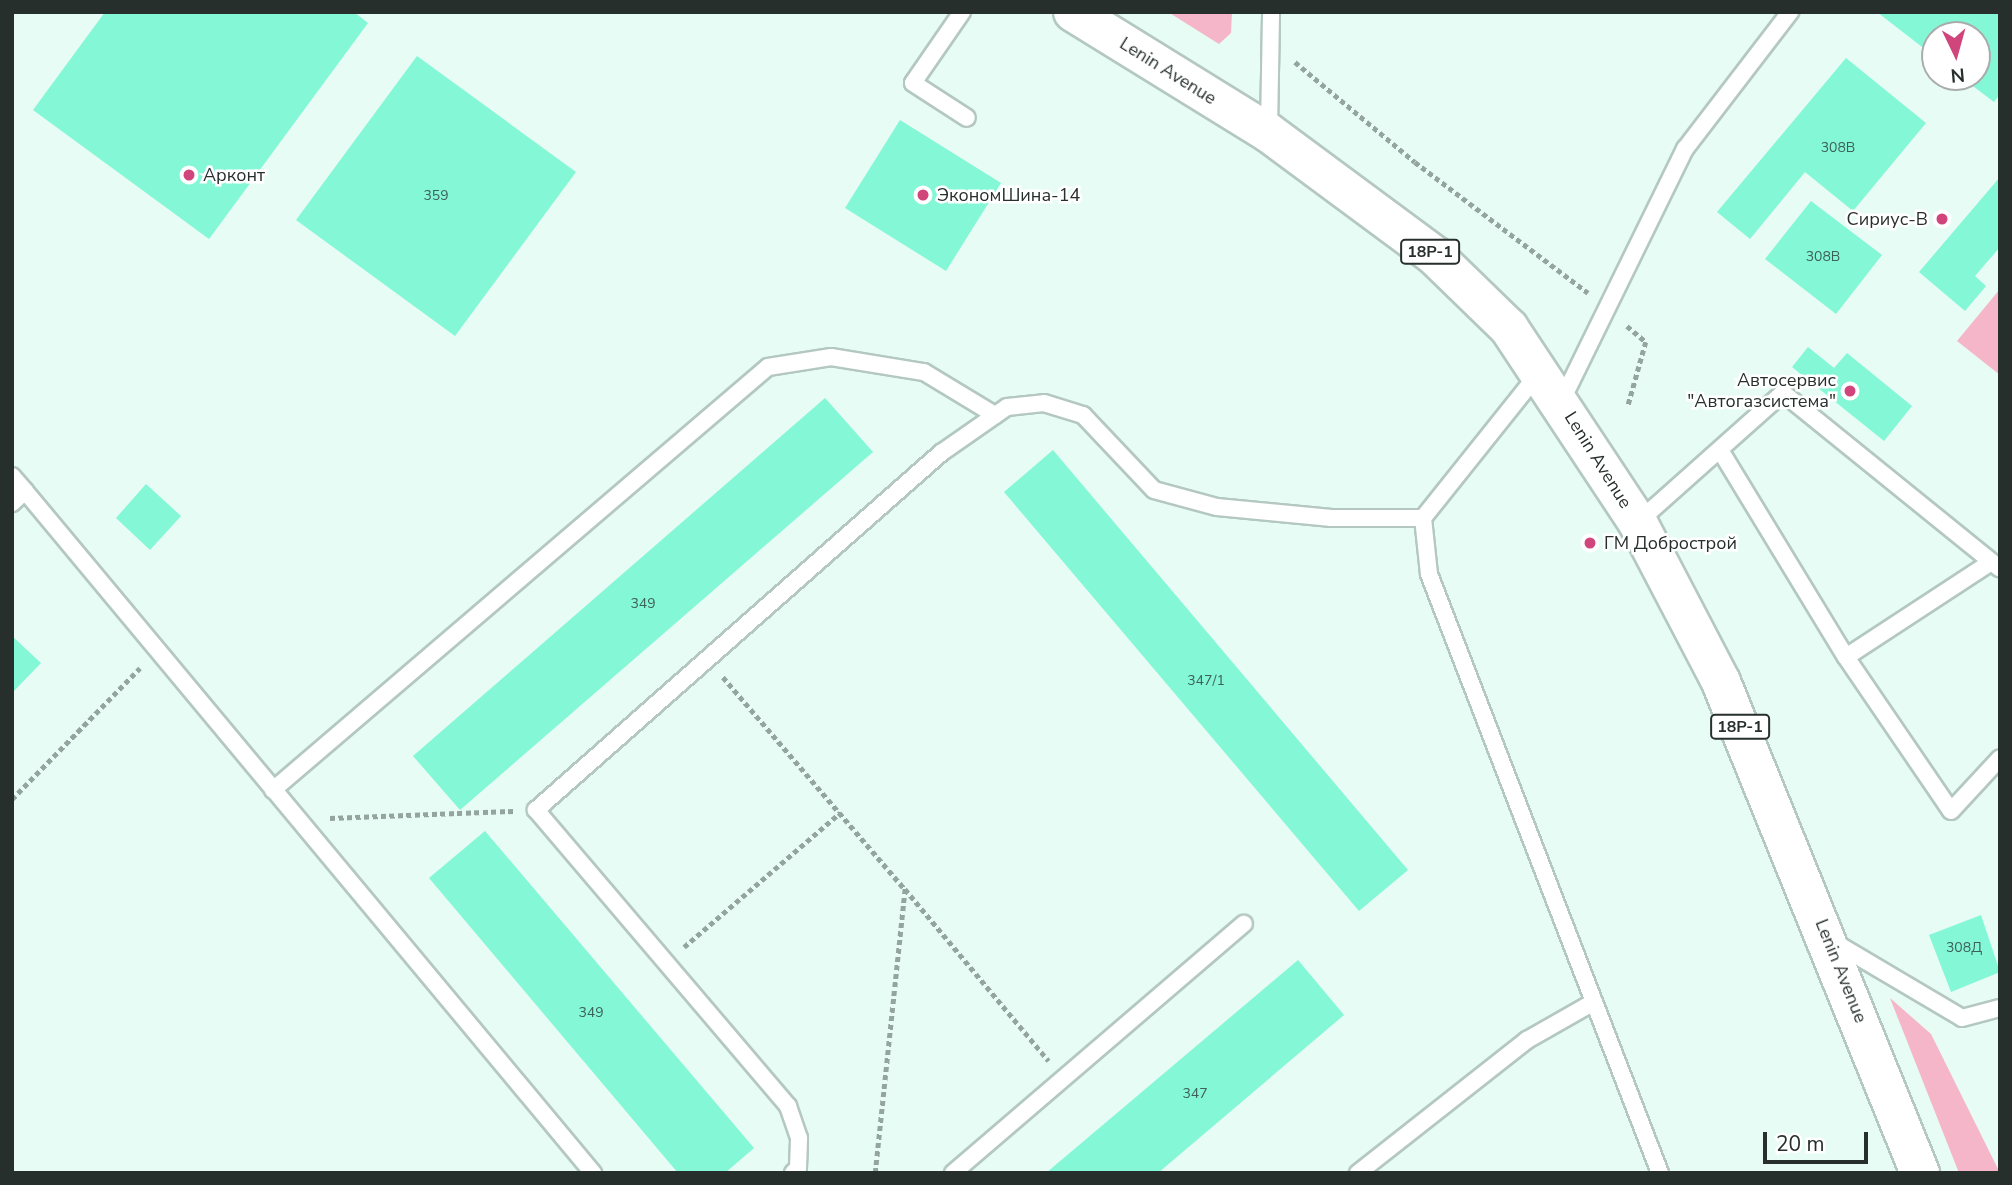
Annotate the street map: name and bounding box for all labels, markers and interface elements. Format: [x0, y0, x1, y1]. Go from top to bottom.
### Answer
north arrow [1921, 21, 1991, 91]
street label: Lenin Avenue [1116, 33, 1220, 109]
text: N [1949, 61, 1966, 88]
house number: 308В [1821, 140, 1855, 156]
place label: Арконт [203, 164, 265, 186]
marker: Арконт [181, 167, 197, 183]
place label: ЭкономШина-14 [937, 184, 1080, 206]
marker: ЭкономШина-14 [915, 187, 931, 203]
house number: 359 [423, 188, 449, 204]
place label: Сириус-В [1847, 208, 1928, 230]
marker: Сириус-В [1934, 211, 1950, 227]
road number: 18Р-1 [1398, 240, 1462, 264]
house number: 308В [1806, 249, 1840, 265]
place label: Автосервис "Автогазсистема" [1687, 370, 1836, 412]
marker: Автосервис "Автогазсистема" [1842, 383, 1858, 399]
street label: Lenin Avenue [1560, 408, 1636, 512]
place label: ГМ Добрострой [1604, 532, 1737, 554]
marker: ГМ Добрострой [1582, 535, 1598, 551]
house number: 349 [630, 596, 656, 612]
house number: 347/1 [1187, 673, 1225, 689]
road number: 18Р-1 [1708, 714, 1772, 740]
street label: Lenin Avenue [1810, 916, 1872, 1026]
house number: 308Д [1946, 940, 1982, 956]
house number: 349 [578, 1005, 604, 1021]
house number: 347 [1182, 1086, 1208, 1102]
scale bar [1767, 1118, 1872, 1162]
text: 20 m [1776, 1130, 1825, 1158]

